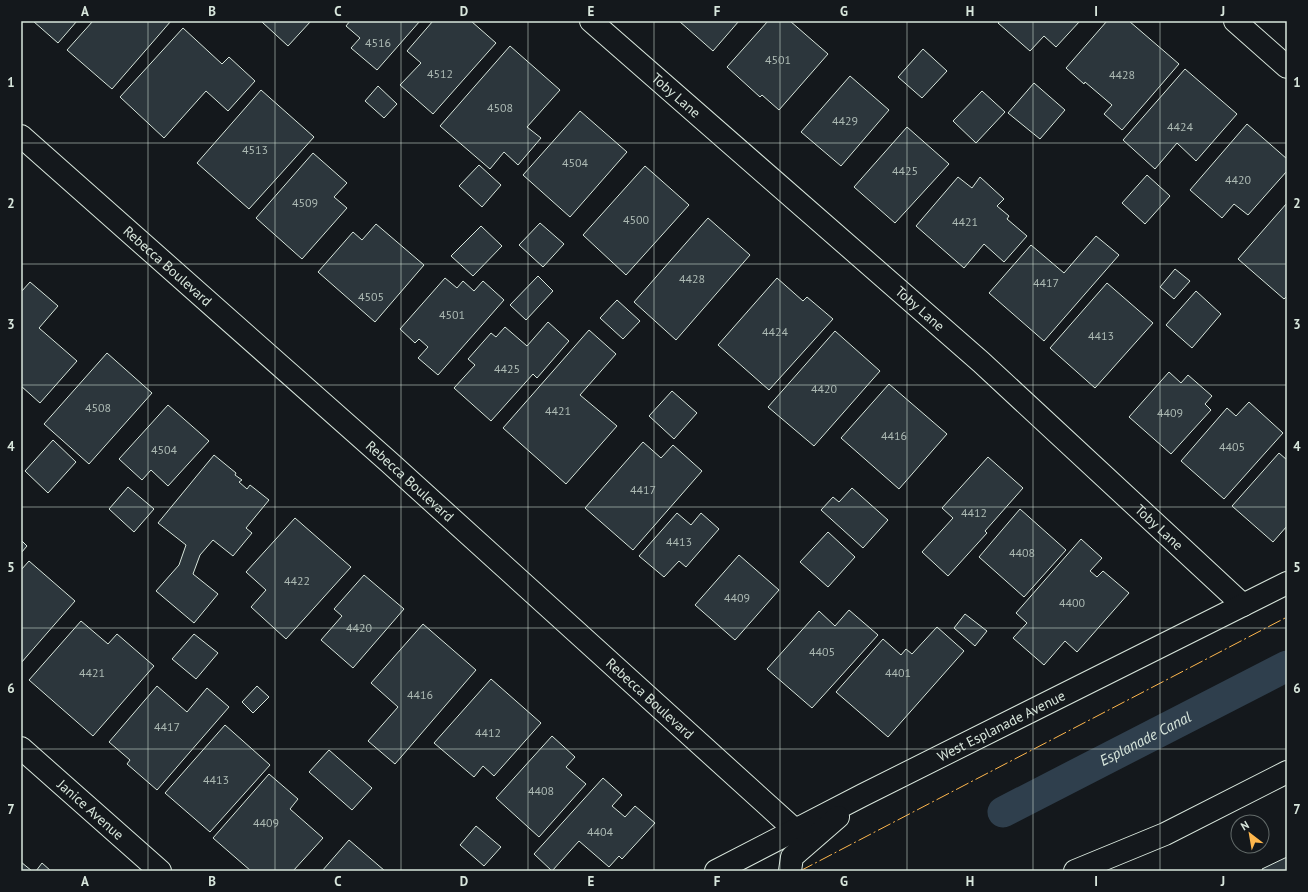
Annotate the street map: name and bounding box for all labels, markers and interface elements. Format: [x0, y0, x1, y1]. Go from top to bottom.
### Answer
text: A [81, 3, 89, 20]
text: B [208, 3, 216, 20]
text: C [334, 3, 342, 20]
text: D [460, 3, 468, 20]
text: E [588, 3, 595, 20]
text: F [714, 3, 721, 20]
text: G [840, 3, 848, 20]
text: H [966, 3, 974, 20]
text: I [1094, 3, 1098, 20]
text: J [1220, 3, 1225, 20]
house number: 4516 [365, 35, 391, 50]
house number: 4501 [765, 52, 791, 67]
house number: 4512 [427, 66, 453, 81]
house number: 4428 [1109, 67, 1135, 82]
street label: Toby Lane [648, 69, 704, 122]
text: 1 [7, 74, 15, 91]
text: 1 [1293, 74, 1301, 91]
house number: 4508 [487, 100, 513, 115]
house number: 4429 [832, 113, 858, 128]
house number: 4424 [1167, 119, 1194, 134]
house number: 4513 [242, 142, 268, 157]
house number: 4504 [562, 155, 589, 170]
house number: 4425 [892, 163, 918, 178]
house number: 4420 [1225, 172, 1252, 187]
text: 2 [7, 195, 15, 212]
house number: 4509 [292, 195, 318, 210]
text: 2 [1293, 195, 1301, 212]
house number: 4500 [623, 212, 650, 227]
house number: 4421 [952, 214, 978, 229]
street label: Rebecca Boulevard [120, 222, 216, 310]
house number: 4428 [679, 271, 705, 286]
house number: 4417 [1033, 275, 1059, 290]
street label: Toby Lane [892, 282, 948, 335]
house number: 4505 [358, 289, 384, 304]
house number: 4501 [439, 307, 465, 322]
text: 3 [7, 316, 15, 333]
text: 3 [1293, 316, 1301, 333]
house number: 4424 [762, 324, 789, 339]
house number: 4413 [1088, 328, 1114, 343]
house number: 4425 [494, 361, 520, 376]
house number: 4420 [811, 381, 838, 396]
house number: 4508 [85, 400, 111, 415]
house number: 4421 [545, 403, 571, 418]
house number: 4409 [1157, 405, 1183, 420]
house number: 4416 [881, 428, 907, 443]
street label: Rebecca Boulevard [362, 437, 458, 526]
text: 4 [7, 438, 15, 455]
text: 4 [1293, 438, 1301, 455]
house number: 4405 [1219, 439, 1245, 454]
house number: 4504 [151, 442, 178, 457]
house number: 4417 [630, 482, 656, 497]
street label: Toby Lane [1131, 500, 1187, 554]
house number: 4412 [961, 505, 987, 520]
house number: 4413 [666, 534, 692, 549]
house number: 4408 [1009, 545, 1035, 560]
text: 5 [7, 559, 15, 576]
text: 5 [1293, 559, 1301, 576]
house number: 4422 [284, 573, 310, 588]
house number: 4409 [724, 590, 750, 605]
house number: 4400 [1059, 595, 1086, 610]
house number: 4420 [346, 620, 373, 635]
house number: 4405 [809, 644, 835, 659]
street label: Rebecca Boulevard [602, 654, 698, 743]
house number: 4421 [79, 665, 105, 680]
house number: 4401 [885, 665, 911, 680]
text: 6 [7, 680, 15, 697]
text: 6 [1293, 680, 1301, 697]
street label: West Esplanade Avenue [934, 686, 1068, 765]
house number: 4416 [407, 687, 433, 702]
water label: Esplanade Canal [1096, 707, 1194, 770]
house number: 4417 [154, 719, 180, 734]
house number: 4412 [475, 725, 501, 740]
house number: 4413 [203, 772, 229, 787]
street label: Janice Avenue [53, 775, 128, 844]
house number: 4408 [528, 783, 554, 798]
text: 7 [7, 801, 15, 818]
text: 7 [1293, 801, 1301, 818]
north arrow [1230, 814, 1270, 854]
house number: 4409 [253, 815, 279, 830]
text: N [1238, 818, 1252, 833]
house number: 4404 [587, 824, 614, 839]
text: A [81, 873, 89, 890]
text: B [208, 873, 216, 890]
text: C [334, 873, 342, 890]
text: D [460, 873, 468, 890]
text: E [588, 873, 595, 890]
text: F [714, 873, 721, 890]
text: G [840, 873, 848, 890]
text: H [966, 873, 974, 890]
text: I [1094, 873, 1098, 890]
text: J [1220, 873, 1225, 890]

